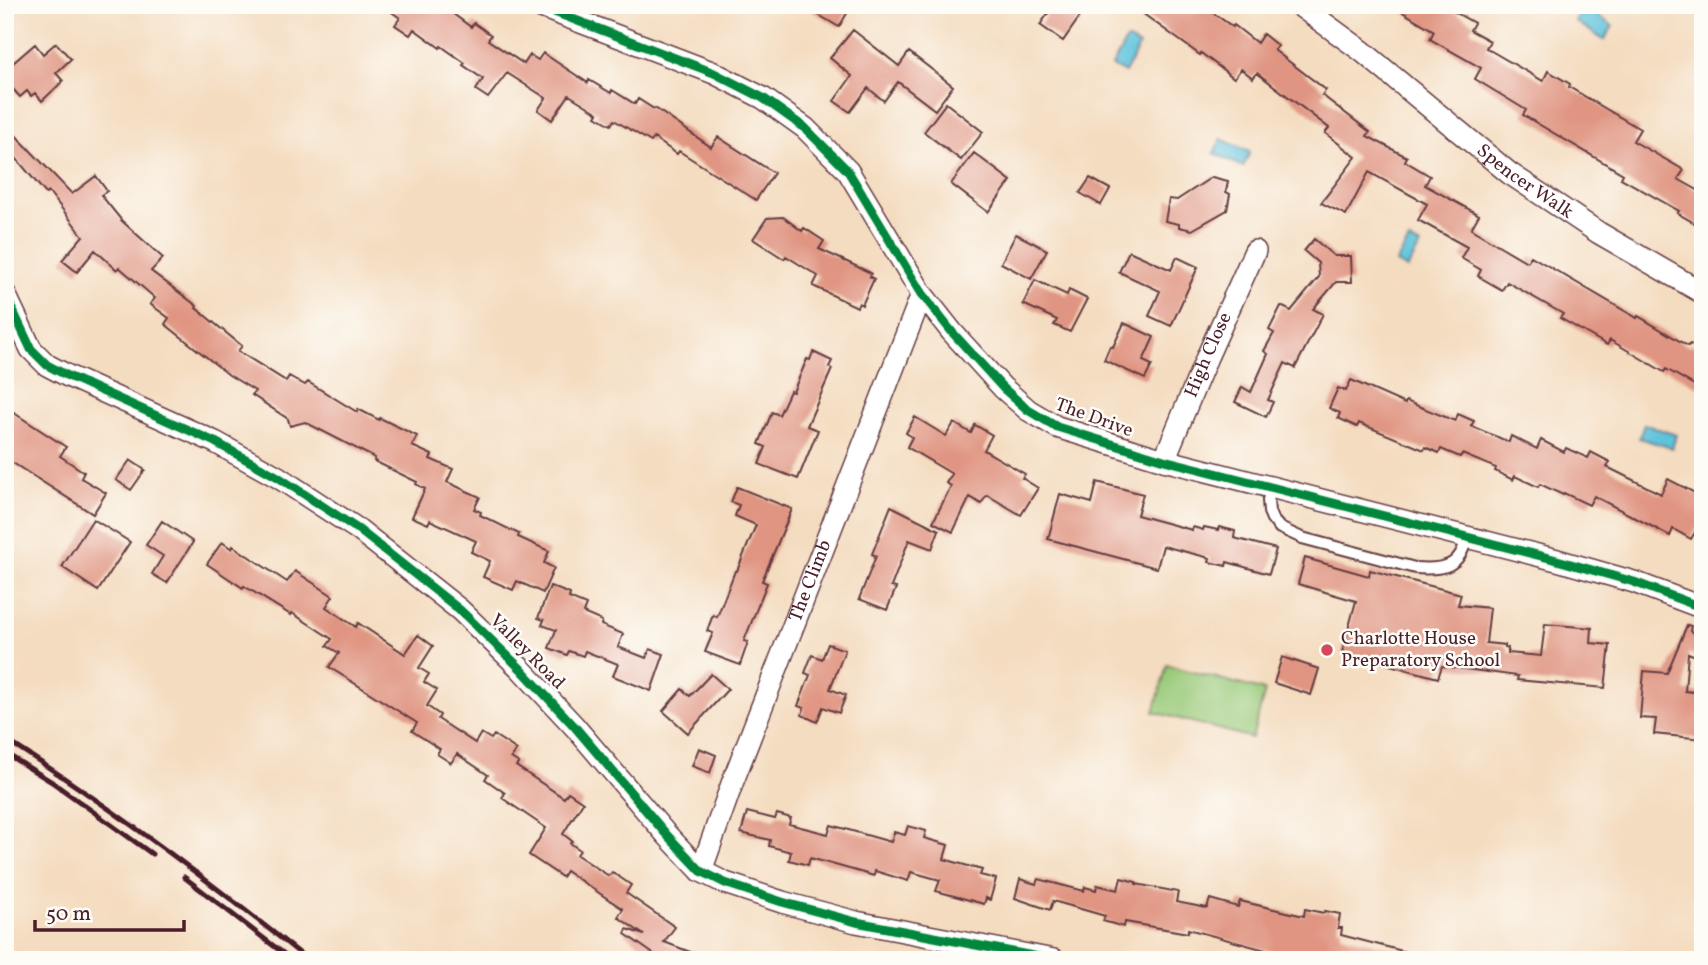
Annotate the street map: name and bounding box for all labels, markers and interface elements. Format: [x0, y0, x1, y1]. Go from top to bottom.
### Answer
street label: Spencer Walk [1471, 138, 1578, 225]
street label: High Close [1179, 308, 1238, 401]
street label: The Drive [1051, 392, 1137, 444]
street label: The Climb [783, 536, 838, 626]
street label: Valley Road [483, 608, 571, 696]
place label: Charlotte House Preparatory School [1341, 626, 1500, 674]
marker: Charlotte House Preparatory School [1319, 642, 1335, 658]
scale bar [35, 888, 184, 932]
text: 50 m [46, 900, 91, 929]

